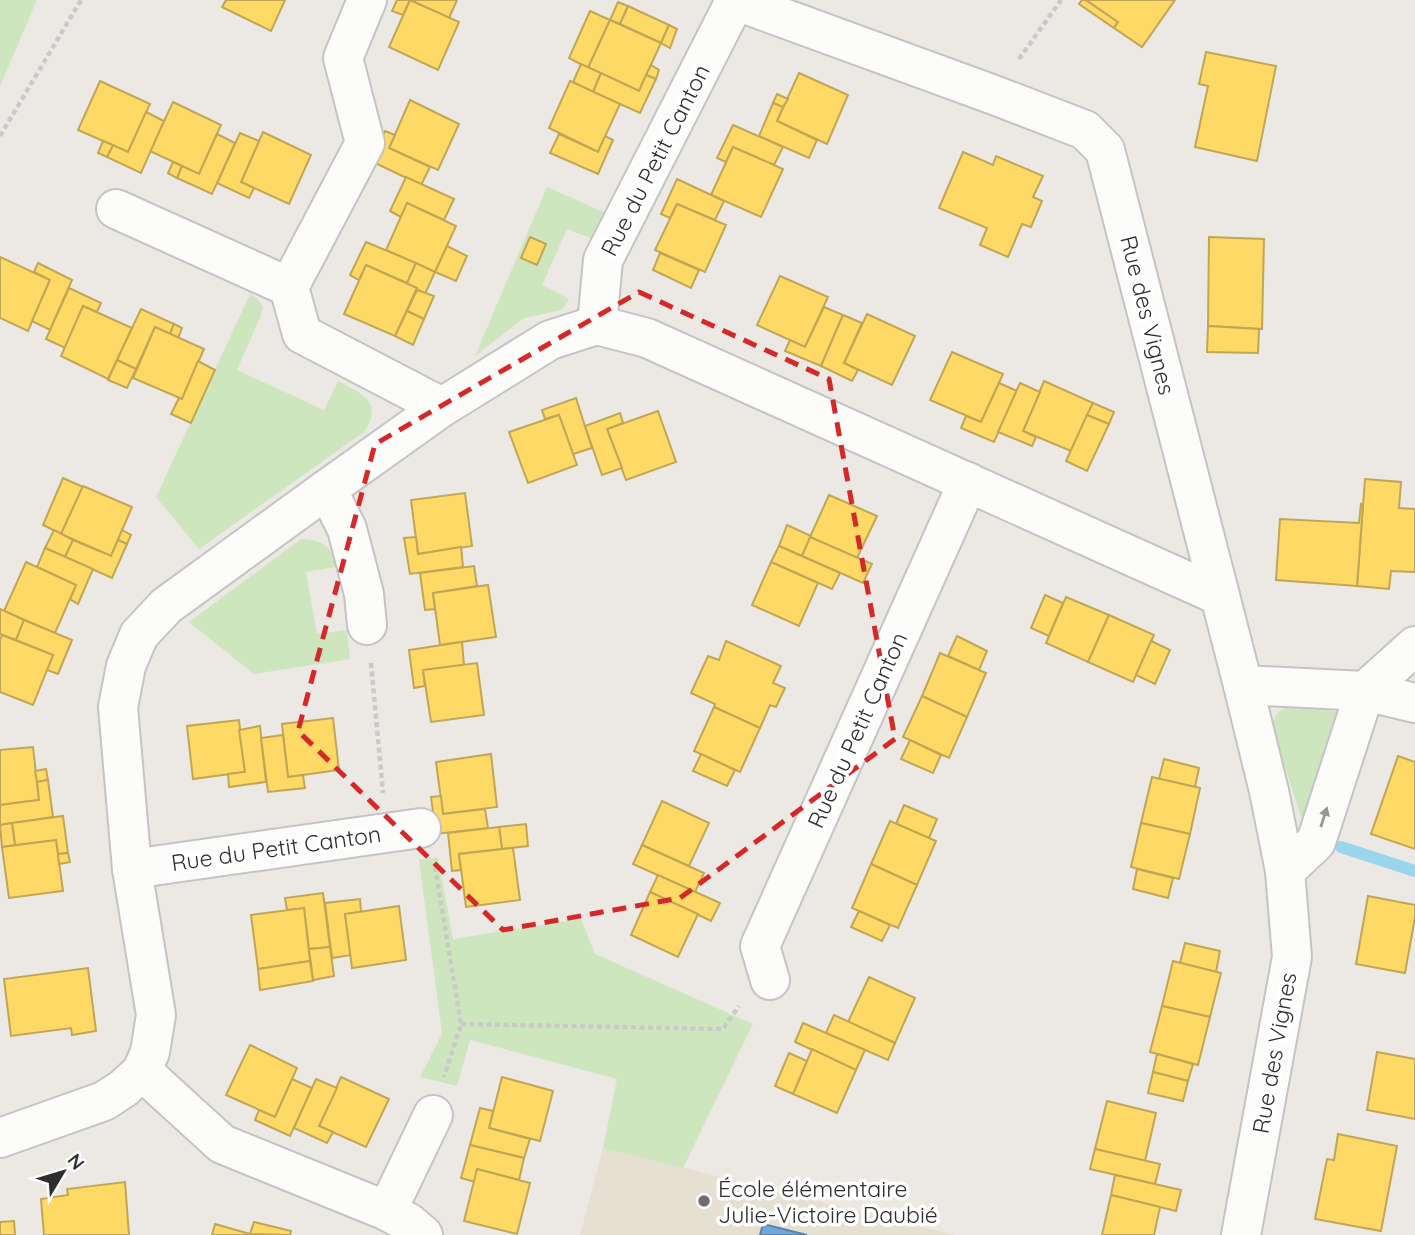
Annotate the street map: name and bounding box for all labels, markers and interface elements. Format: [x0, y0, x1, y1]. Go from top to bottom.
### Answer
street label: Rue du Petit Canton [594, 59, 716, 261]
street label: Rue des Vignes [1114, 232, 1182, 398]
street label: Rue du Petit Canton [801, 627, 913, 833]
one-way arrow [1319, 806, 1330, 827]
street label: Rue du Petit Canton [169, 819, 383, 877]
street label: Rue des Vignes [1246, 970, 1302, 1136]
north arrow [28, 1137, 98, 1207]
text: N [63, 1149, 90, 1174]
place label: École élémentaire Julie-Victoire Daubié [718, 1174, 938, 1229]
marker: École élémentaire Julie-Victoire Daubié [696, 1193, 712, 1209]

